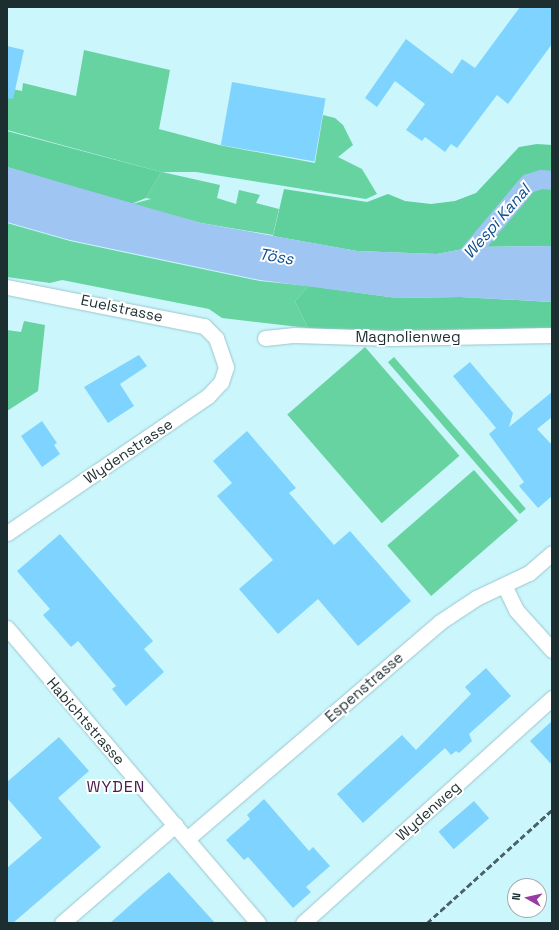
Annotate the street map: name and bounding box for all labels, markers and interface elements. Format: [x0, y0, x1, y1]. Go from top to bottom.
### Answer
water label: Wespi Kanal [460, 181, 534, 263]
water label: Töss [257, 245, 295, 269]
street label: Euelstrasse [79, 291, 165, 325]
street label: Magnolienweg [355, 328, 461, 346]
street label: Wydenstrasse [80, 415, 176, 487]
street label: Espenstrasse [321, 648, 407, 726]
street label: Habichtstrasse [43, 674, 129, 768]
district label: WYDEN [87, 777, 145, 797]
street label: Wydenweg [392, 777, 464, 845]
north arrow [507, 878, 547, 918]
text: N [509, 892, 524, 901]

